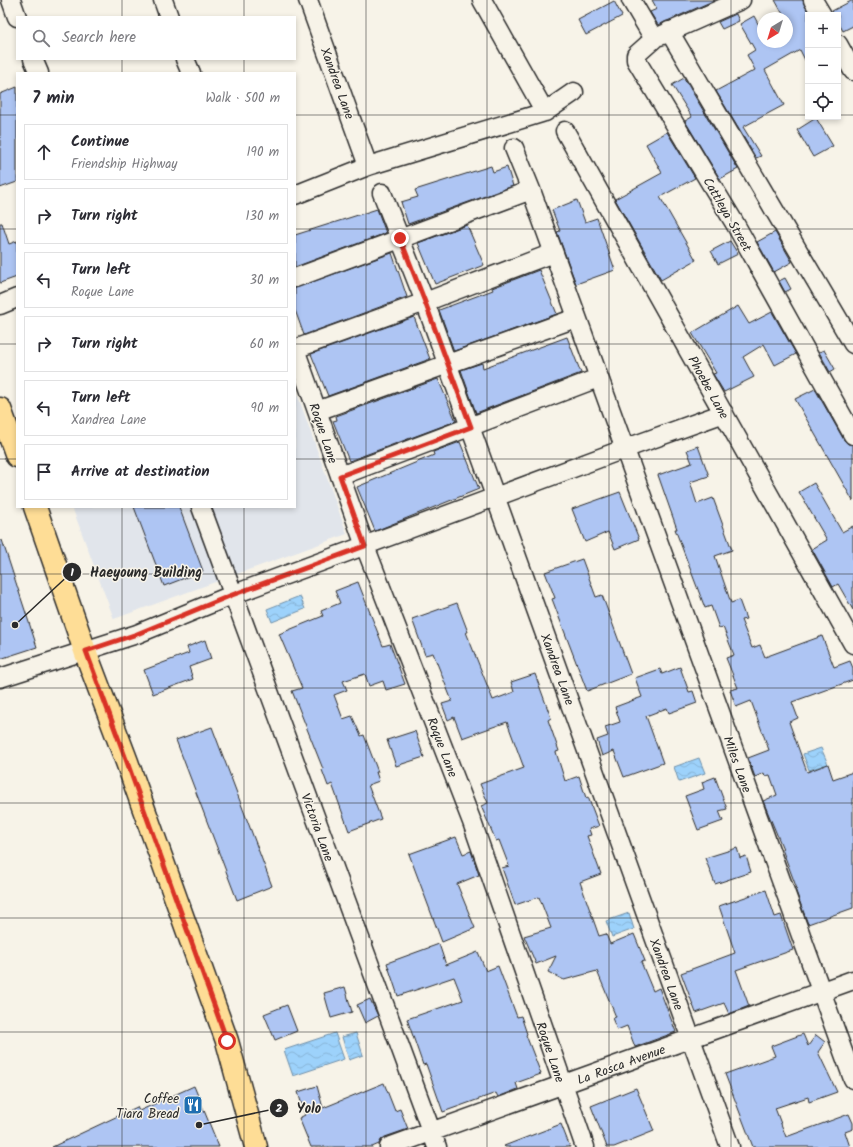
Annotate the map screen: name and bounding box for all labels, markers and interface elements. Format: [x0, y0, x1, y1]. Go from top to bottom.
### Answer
north arrow [757, 12, 793, 48]
map controls [805, 12, 841, 120]
button: + [805, 12, 841, 48]
search box [16, 16, 296, 60]
text: Search here [62, 26, 136, 50]
icon: search [30, 27, 52, 49]
street label: Xandrea Lane [314, 45, 359, 123]
button: − [805, 48, 841, 84]
button: locate [805, 84, 841, 120]
text: 7 min [32, 85, 74, 112]
text: Walk · 500 m [205, 88, 280, 109]
text: Continue [71, 130, 129, 154]
icon: ahead [33, 141, 55, 163]
text: 190 m [247, 142, 279, 163]
text: Friendship Highway [71, 154, 177, 175]
street label: Cattleya Street [697, 173, 757, 257]
text: Turn right [71, 204, 138, 228]
icon: right [33, 205, 55, 227]
text: 130 m [245, 206, 279, 227]
route end [391, 229, 409, 247]
text: Turn left [71, 258, 131, 282]
icon: left [33, 269, 55, 291]
text: 30 m [250, 270, 279, 291]
text: Roque Lane [71, 282, 134, 303]
text: Turn right [71, 332, 138, 356]
icon: right [33, 333, 55, 355]
text: 60 m [250, 334, 279, 355]
street label: Phoebe Lane [682, 352, 734, 423]
text: Turn left [71, 386, 131, 410]
icon: left [33, 397, 55, 419]
text: 90 m [251, 398, 279, 419]
street label: Roque Lane [302, 400, 343, 467]
text: Xandrea Lane [71, 410, 146, 431]
text: Arrive at destination [71, 460, 210, 484]
icon: arrive [33, 461, 55, 483]
callout: Haeyoung Building [62, 559, 210, 585]
text: Haeyoung Building [90, 562, 202, 584]
text: 1 [70, 563, 74, 582]
street label: Xandrea Lane [534, 631, 579, 709]
street label: Roque Lane [421, 714, 463, 781]
street label: Miles Lane [717, 733, 757, 796]
street label: Victoria Lane [295, 790, 339, 865]
street label: Xandrea Lane [643, 936, 688, 1014]
street label: Roque Lane [529, 1019, 570, 1086]
route start [218, 1032, 236, 1050]
street label: La Rosca Avenue [574, 1040, 669, 1091]
place label: Coffee Tiara Bread [116, 1089, 180, 1125]
restaurant icon: Coffee Tiara Bread [182, 1094, 204, 1116]
callout: Yolo [269, 1095, 329, 1121]
text: Yolo [297, 1098, 322, 1120]
text: 2 [276, 1099, 283, 1118]

